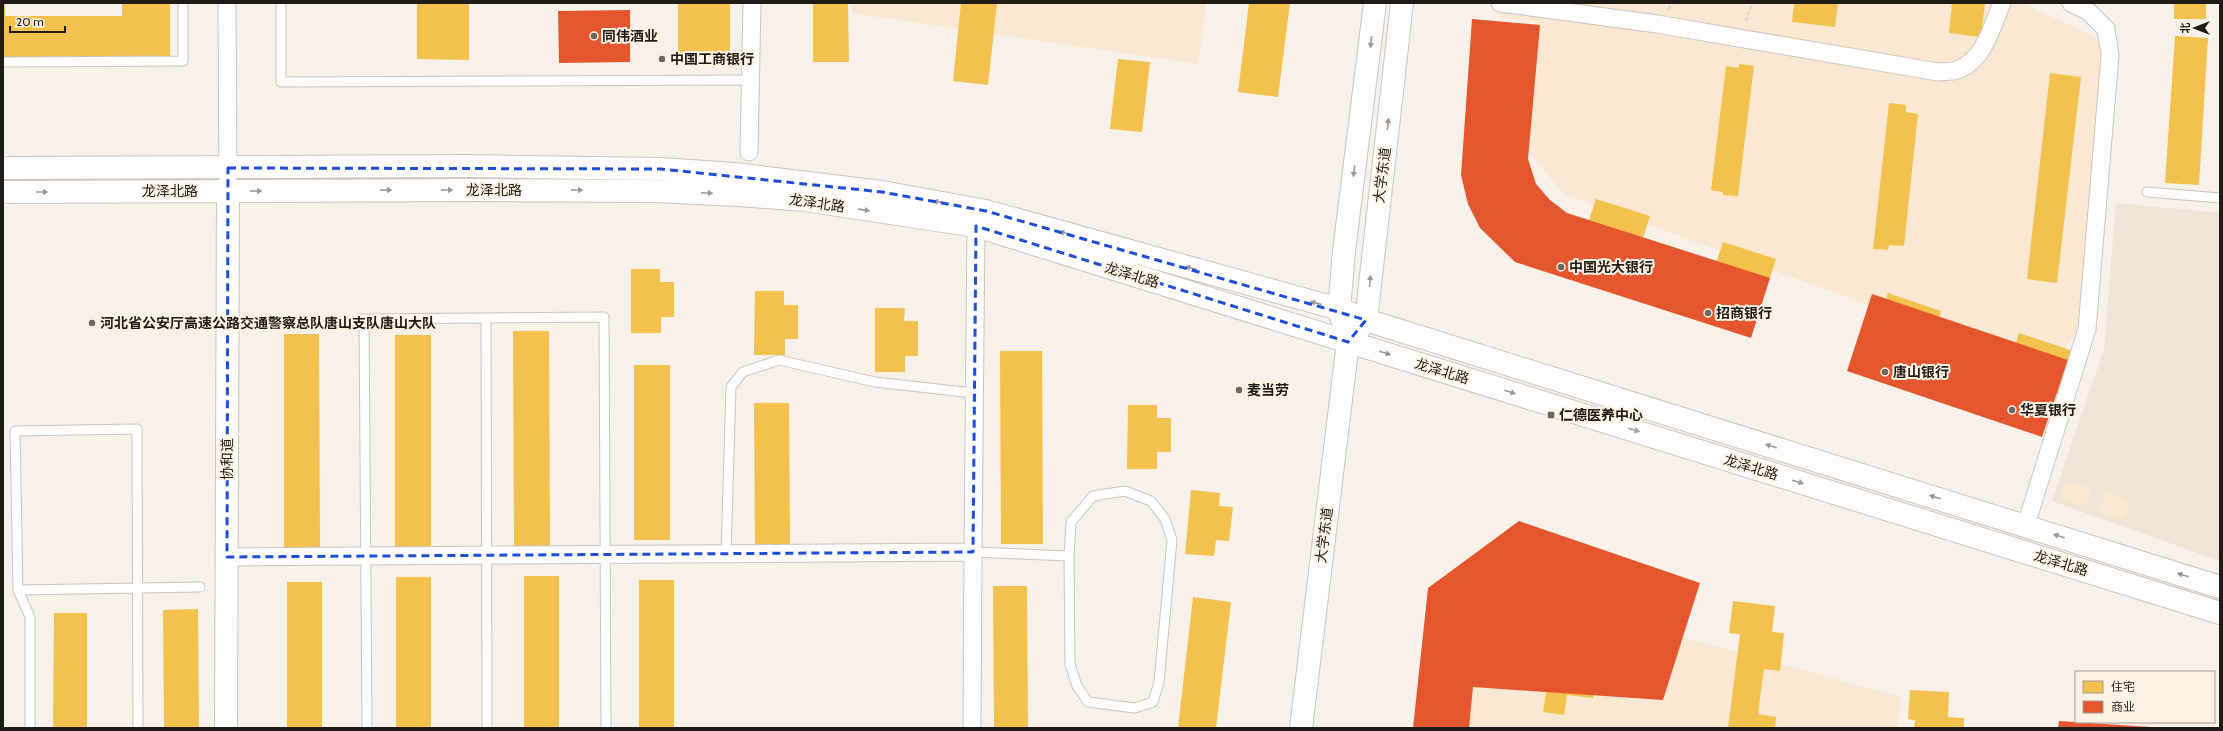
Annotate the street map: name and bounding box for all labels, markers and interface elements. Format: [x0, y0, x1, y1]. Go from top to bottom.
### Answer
scale bar [10, 8, 65, 34]
north arrow [2175, 8, 2215, 48]
text: 20 m [16, 14, 44, 29]
text: 北 [2178, 23, 2192, 34]
place label: 同伟酒业 [602, 27, 658, 45]
marker: 同伟酒业 [589, 31, 599, 41]
one-way arrow [1367, 36, 1374, 48]
place label: 中国工商银行 [670, 50, 754, 68]
marker: 中国工商银行 [657, 54, 667, 64]
one-way arrow [1384, 118, 1391, 130]
street label: 大学东道 [1370, 146, 1394, 204]
one-way arrow [1351, 165, 1357, 177]
street label: 龙泽北路 [466, 181, 522, 199]
street label: 龙泽北路 [142, 182, 198, 200]
one-way arrow [380, 187, 393, 193]
one-way arrow [441, 187, 454, 193]
one-way arrow [571, 187, 584, 193]
one-way arrow [250, 188, 263, 194]
one-way arrow [36, 189, 49, 195]
one-way arrow [701, 190, 713, 197]
street label: 龙泽北路 [788, 190, 846, 216]
one-way arrow [933, 199, 945, 205]
one-way arrow [858, 207, 870, 213]
one-way arrow [1059, 230, 1072, 236]
street label: 龙泽北路 [1103, 258, 1161, 292]
place label: 中国光大银行 [1569, 258, 1653, 276]
marker: 中国光大银行 [1556, 262, 1566, 272]
one-way arrow [1184, 265, 1196, 271]
one-way arrow [1366, 275, 1373, 287]
one-way arrow [1310, 300, 1322, 306]
place label: 招商银行 [1716, 304, 1772, 322]
marker: 招商银行 [1703, 308, 1713, 318]
place label: 河北省公安厅高速公路交通警察总队唐山支队唐山大队 [100, 314, 436, 332]
marker: 河北省公安厅高速公路交通警察总队唐山支队唐山大队 [87, 318, 97, 328]
one-way arrow [1380, 350, 1392, 356]
street label: 龙泽北路 [1413, 354, 1471, 388]
place label: 唐山银行 [1893, 363, 1949, 381]
marker: 唐山银行 [1880, 367, 1890, 377]
place label: 麦当劳 [1247, 381, 1289, 399]
marker: 麦当劳 [1234, 385, 1244, 395]
one-way arrow [1504, 389, 1516, 395]
place label: 华夏银行 [2020, 401, 2076, 419]
marker: 华夏银行 [2007, 405, 2017, 415]
place label: 仁德医养中心 [1559, 406, 1643, 424]
marker: 仁德医养中心 [1546, 410, 1556, 420]
one-way arrow [1628, 428, 1640, 434]
street label: 协和道 [218, 438, 236, 480]
one-way arrow [1765, 443, 1777, 449]
street label: 龙泽北路 [1722, 450, 1780, 484]
one-way arrow [1792, 479, 1804, 485]
one-way arrow [1929, 494, 1941, 500]
street label: 大学东道 [1312, 506, 1336, 564]
one-way arrow [2053, 533, 2065, 539]
street label: 龙泽北路 [2032, 546, 2090, 580]
one-way arrow [2177, 572, 2189, 578]
legend [2075, 671, 2215, 723]
text: 住宅 [2111, 679, 2135, 694]
text: 商业 [2111, 699, 2135, 714]

